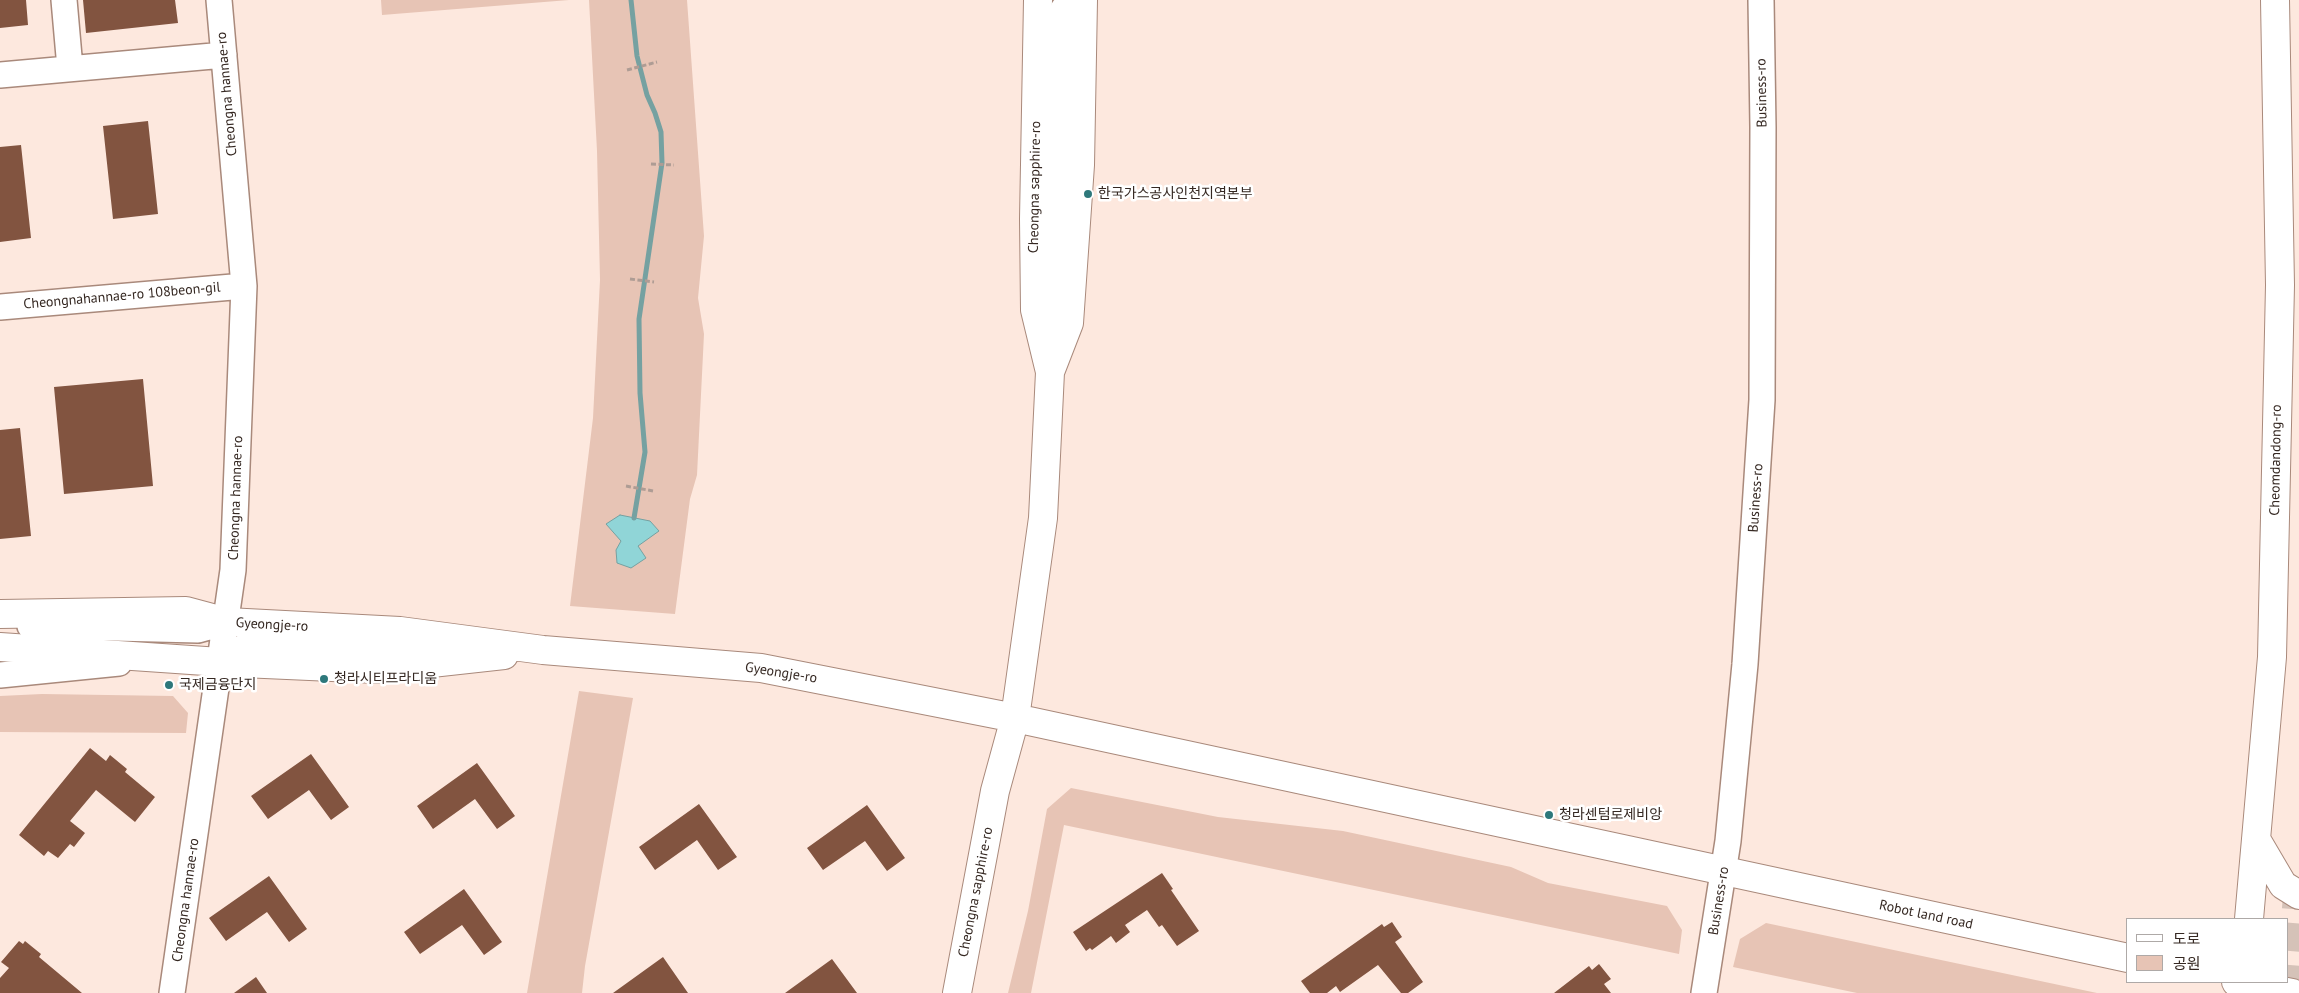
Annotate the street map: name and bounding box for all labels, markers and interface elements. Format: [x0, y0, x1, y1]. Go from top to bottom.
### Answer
street label: Cheongna hannae-ro [213, 31, 241, 157]
street label: Business-ro [1753, 58, 1771, 128]
street label: Cheongna sapphire-ro [1025, 121, 1045, 253]
place label: 한국가스공사인천지역본부 [1098, 186, 1253, 202]
marker: 한국가스공사인천지역본부 [1082, 188, 1094, 200]
street label: Cheongnahannae-ro 108beon-gil [23, 279, 221, 313]
street label: Cheomdandong-ro [2267, 404, 2285, 516]
street label: Cheongna hannae-ro [225, 435, 247, 561]
street label: Business-ro [1745, 463, 1767, 533]
street label: Gyeongje-ro [235, 615, 309, 635]
street label: Gyeongje-ro [744, 659, 818, 687]
place label: 청라시티프라디움 [334, 671, 437, 687]
marker: 청라시티프라디움 [318, 673, 330, 685]
place label: 국제금융단지 [179, 677, 256, 693]
marker: 국제금융단지 [163, 679, 175, 691]
place label: 청라센텀로제비앙 [1559, 807, 1662, 823]
marker: 청라센텀로제비앙 [1543, 809, 1555, 821]
street label: Cheongna sapphire-ro [955, 826, 997, 958]
street label: Cheongna hannae-ro [169, 837, 203, 963]
street label: Business-ro [1705, 865, 1733, 937]
street label: Robot land road [1878, 897, 1974, 933]
legend [2126, 918, 2289, 983]
text: 도로 [2173, 929, 2201, 948]
text: 공원 [2173, 954, 2201, 973]

